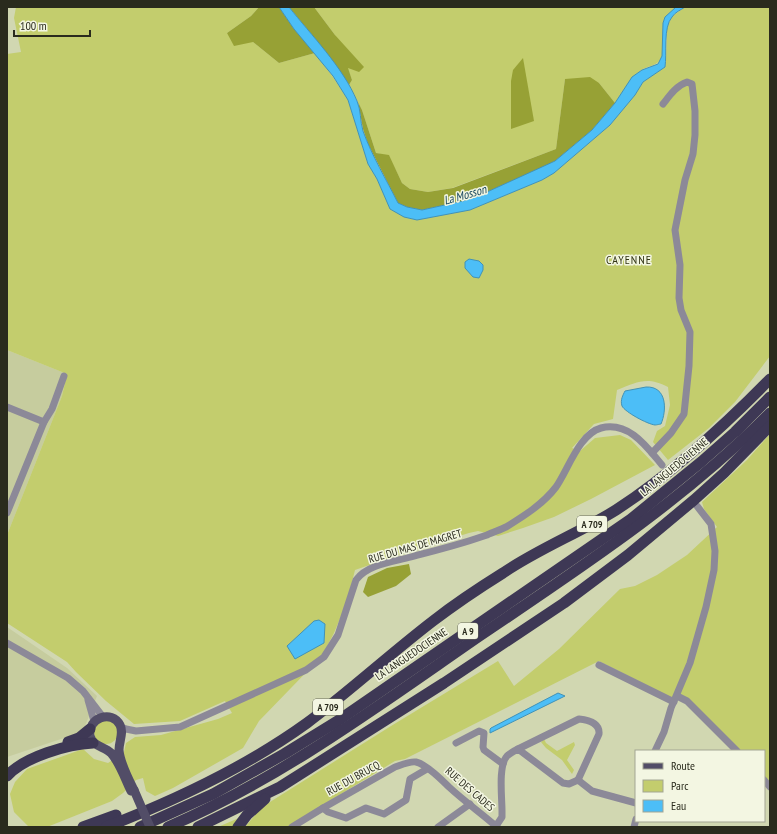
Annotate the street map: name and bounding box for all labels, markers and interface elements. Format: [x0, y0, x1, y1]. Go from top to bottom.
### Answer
scale bar [14, 12, 90, 38]
text: 100 m [20, 18, 47, 33]
water label: La Mosson [442, 181, 489, 208]
district label: CAYENNE [606, 252, 652, 267]
street label: LA LANGUEDOCIENNE [637, 434, 711, 499]
road number: A 709 [577, 516, 607, 532]
street label: RUE DU MAS DE MAGRET [367, 526, 463, 566]
road number: A 9 [458, 623, 478, 639]
street label: LA LANGUEDOCIENNE [372, 625, 450, 683]
road number: A 709 [313, 699, 343, 715]
legend [635, 750, 765, 822]
street label: RUE DU BRUCQ [324, 757, 383, 798]
text: Route [671, 758, 695, 773]
street label: RUE DES CADES [442, 764, 498, 814]
text: Parc [671, 778, 689, 793]
text: Eau [671, 798, 686, 813]

